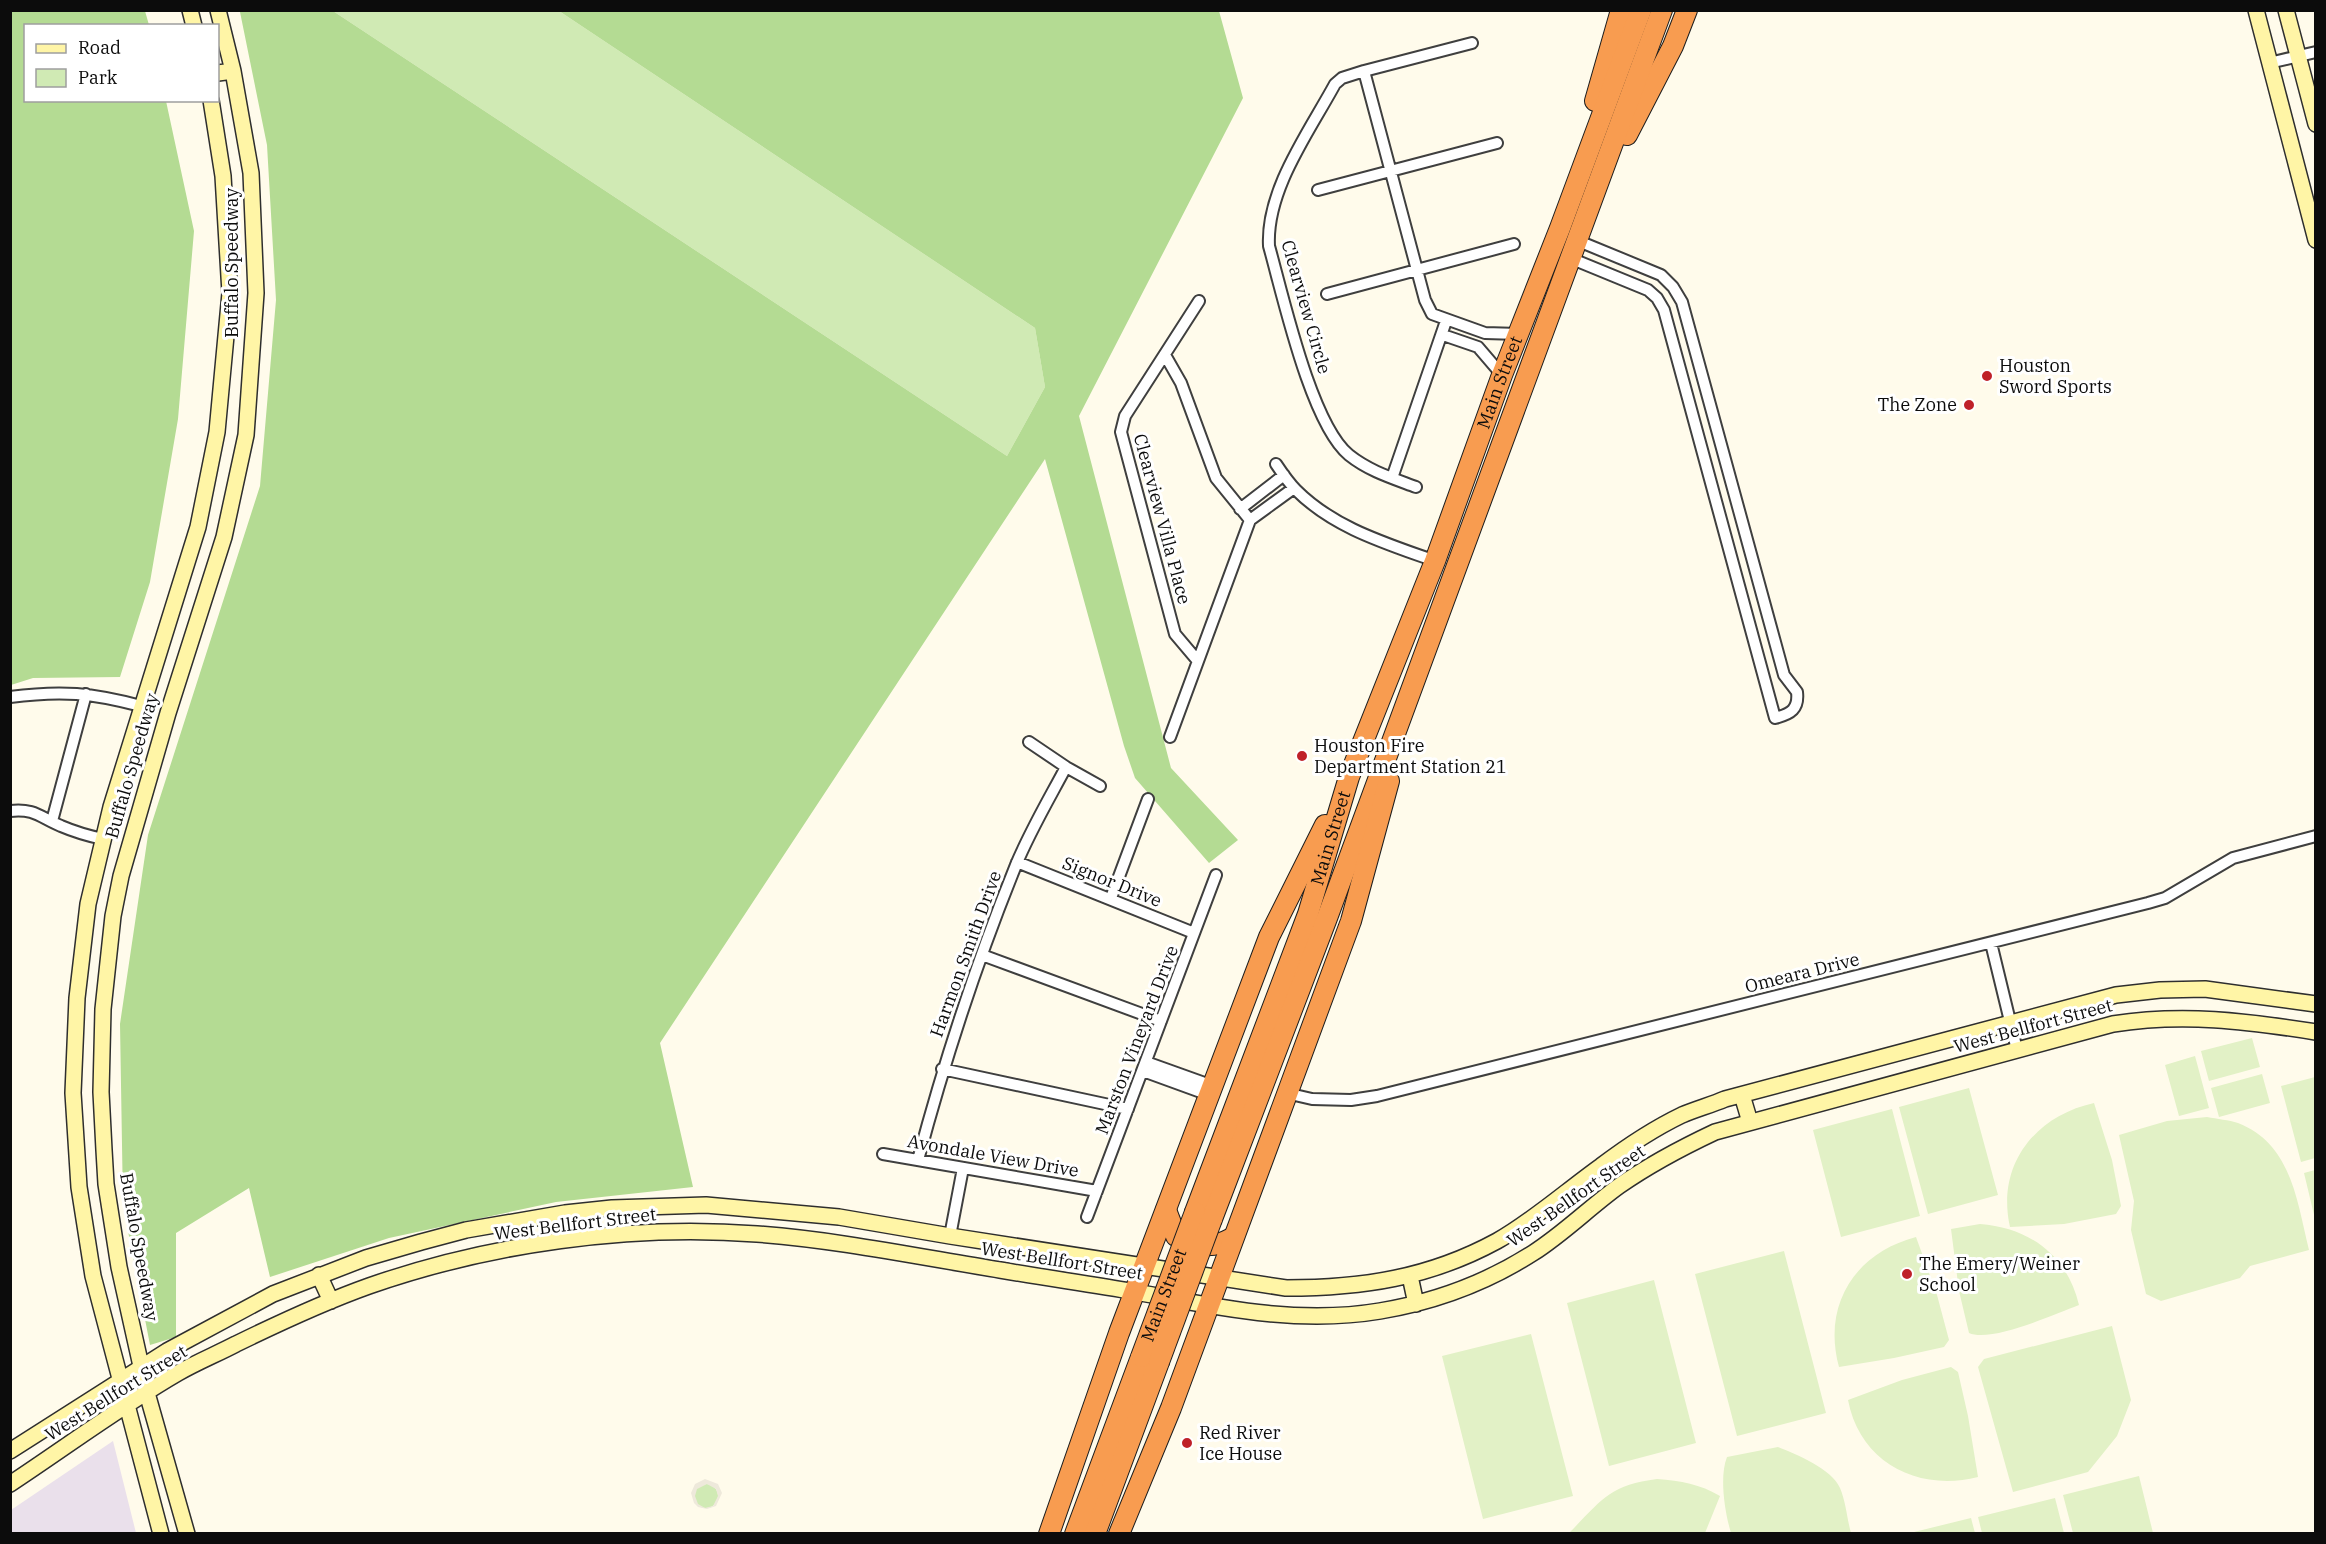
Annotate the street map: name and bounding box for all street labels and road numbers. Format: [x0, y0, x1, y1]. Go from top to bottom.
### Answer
street label: Buffalo Speedway [220, 188, 243, 338]
street label: Clearview Circle [1276, 237, 1337, 376]
street label: Main Street [1472, 333, 1527, 432]
street label: Clearview Villa Place [1129, 431, 1196, 607]
street label: Buffalo Speedway [100, 690, 163, 841]
street label: Main Street [1305, 788, 1355, 888]
street label: Signor Drive [1059, 851, 1165, 912]
street label: Harmon Smith Drive [925, 867, 1006, 1040]
street label: Marston Vineyard Drive [1090, 942, 1183, 1137]
street label: Omeara Drive [1742, 947, 1861, 998]
street label: West Bellfort Street [1951, 993, 2115, 1058]
street label: Avondale View Drive [906, 1129, 1081, 1182]
street label: West Bellfort Street [1502, 1139, 1649, 1252]
street label: Buffalo Speedway [115, 1171, 164, 1323]
street label: West Bellfort Street [492, 1202, 657, 1245]
street label: West Bellfort Street [980, 1236, 1145, 1285]
street label: Main Street [1136, 1245, 1191, 1345]
street label: West Bellfort Street [40, 1340, 191, 1446]

